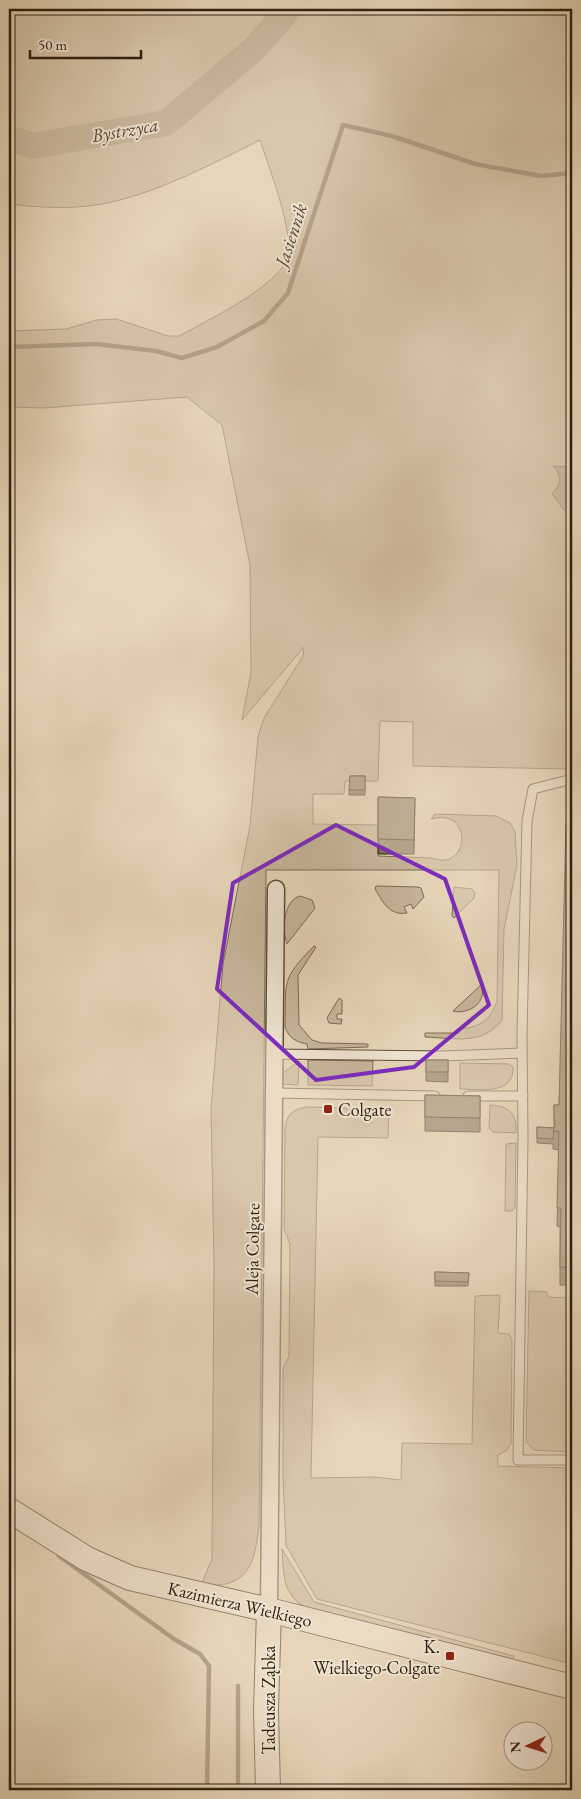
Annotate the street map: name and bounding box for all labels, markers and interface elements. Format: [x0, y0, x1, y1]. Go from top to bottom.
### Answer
scale bar [30, 28, 141, 60]
text: 50 m [38, 35, 67, 54]
water label: Bystrzyca [89, 112, 160, 148]
water label: Jasiennik [268, 200, 313, 274]
place label: Colgate [338, 1098, 391, 1121]
marker: Colgate [322, 1103, 334, 1115]
street label: Aleja Colgate [240, 1203, 264, 1296]
street label: Kazimierza Wielkiego [165, 1576, 315, 1632]
place label: K. Wielkiego-Colgate [313, 1635, 440, 1679]
street label: Tadeusza Ząbka [257, 1645, 280, 1755]
marker: K. Wielkiego-Colgate [444, 1650, 456, 1662]
north arrow [504, 1722, 554, 1772]
text: N [506, 1740, 524, 1753]

